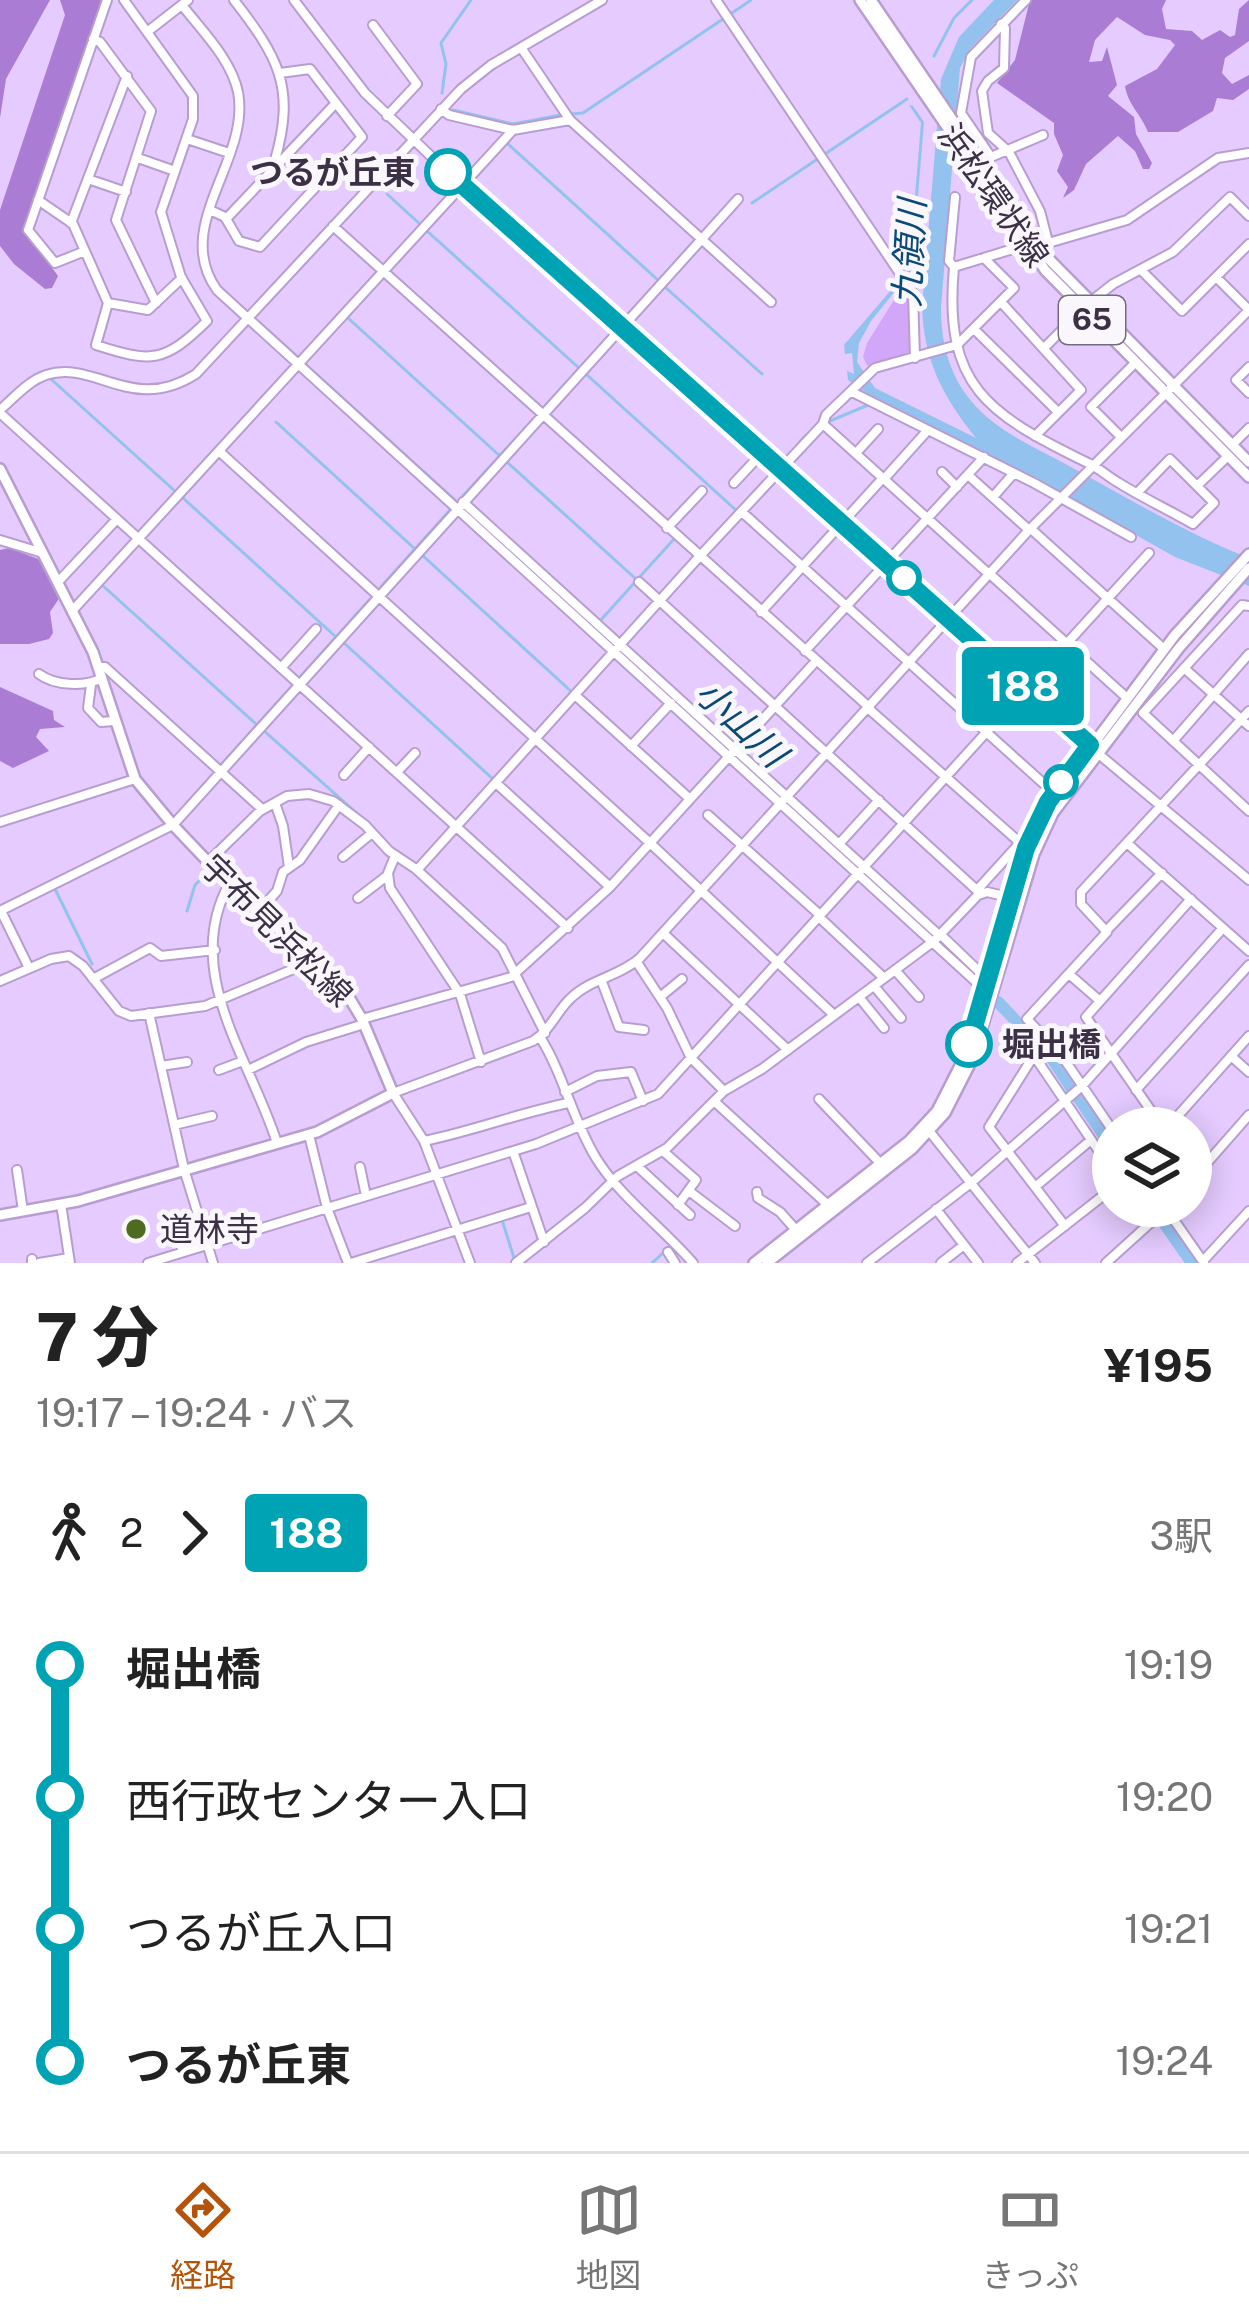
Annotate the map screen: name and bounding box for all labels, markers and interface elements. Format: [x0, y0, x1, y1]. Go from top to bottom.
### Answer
street label: 浜松環状線 [931, 117, 1057, 273]
marker: つるが丘東 [426, 150, 470, 194]
place label: つるが丘東 [250, 153, 415, 191]
water label: 九領川 [885, 194, 933, 308]
road number: 65 [1059, 296, 1125, 344]
unlabelled marker [888, 562, 920, 594]
line badge: 188 [954, 647, 1092, 725]
text: 188 [986, 661, 1060, 710]
water label: 小山川 [687, 671, 798, 778]
unlabelled marker [1045, 766, 1077, 798]
street label: 宇布見浜松線 [194, 847, 360, 1013]
marker: 堀出橋 [947, 1022, 991, 1066]
place label: 堀出橋 [1002, 1025, 1101, 1063]
map controls [1092, 1107, 1212, 1227]
button: layers [1092, 1107, 1212, 1227]
place label: 道林寺 [160, 1210, 259, 1248]
marker: 道林寺 [123, 1216, 149, 1242]
text: 7 分 [36, 1298, 159, 1376]
text: ¥195 [1104, 1339, 1213, 1392]
text: 19:17 – 19:24 · バス [36, 1390, 357, 1436]
icon: walk [36, 1500, 102, 1566]
icon: forward [161, 1500, 227, 1566]
text: 188 [269, 1508, 343, 1557]
text: 2 [120, 1510, 143, 1556]
text: 3駅 [1149, 1513, 1213, 1559]
text: 堀出橋 [126, 1642, 261, 1695]
text: 19:19 [1124, 1642, 1213, 1688]
text: 西行政センター入口 [126, 1774, 531, 1827]
text: 19:20 [1116, 1774, 1213, 1820]
text: つるが丘入口 [126, 1906, 396, 1959]
text: 19:21 [1124, 1906, 1213, 1952]
text: つるが丘東 [126, 2038, 351, 2091]
text: 19:24 [1115, 2038, 1213, 2084]
tab: 経路 [170, 2177, 236, 2297]
tab: 地図 [576, 2177, 642, 2297]
tab: きっぷ [981, 2177, 1079, 2297]

